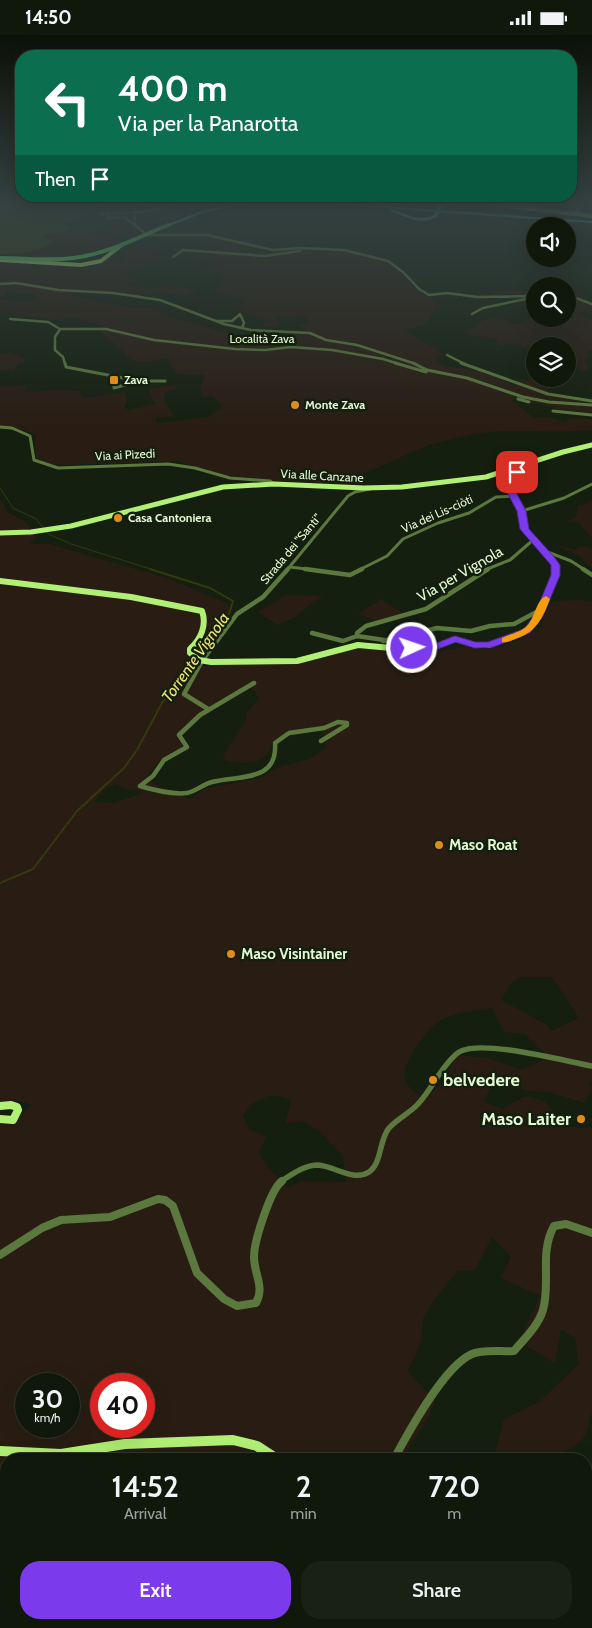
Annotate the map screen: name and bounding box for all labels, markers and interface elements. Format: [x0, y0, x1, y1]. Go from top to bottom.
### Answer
text: 14:50 [25, 6, 72, 29]
text: 400 m [118, 67, 227, 110]
icon: left [35, 70, 100, 135]
text: Via per la Panarotta [118, 110, 298, 137]
icon: arrive [86, 165, 114, 193]
text: Then [35, 168, 76, 191]
map controls [526, 217, 576, 387]
button: sound [526, 217, 576, 267]
button: search [526, 277, 576, 327]
street label: Località Zava [229, 331, 295, 346]
button: layers [526, 337, 576, 387]
place label: Zava [124, 372, 148, 387]
marker: Zava [108, 374, 120, 386]
place label: Monte Zava [305, 397, 365, 412]
marker: Monte Zava [289, 399, 301, 411]
street label: Via ai Pizedi [95, 445, 155, 464]
pin [496, 451, 538, 493]
icon: arrive [503, 458, 531, 486]
street label: Via alle Canzane [280, 466, 364, 485]
street label: Via dei Lis-ciòti [399, 491, 475, 536]
place label: Casa Cantoniera [128, 510, 211, 525]
street label: Strada dei "Santi" [257, 510, 325, 587]
marker: Casa Cantoniera [112, 512, 124, 524]
street label: Via per Vignola [414, 542, 507, 606]
water label: Torrente Vignola [158, 609, 233, 706]
position arrow [385, 621, 437, 673]
place label: Maso Roat [449, 836, 517, 854]
marker: Maso Roat [433, 839, 445, 851]
place label: Maso Visintainer [241, 945, 347, 963]
marker: Maso Visintainer [225, 948, 237, 960]
place label: belvedere [443, 1069, 520, 1091]
marker: belvedere [427, 1074, 439, 1086]
place label: Maso Laiter [482, 1108, 571, 1130]
marker: Maso Laiter [575, 1113, 587, 1125]
speed limit sign: 40 [90, 1373, 155, 1438]
text: 30 [32, 1384, 63, 1414]
text: km/h [34, 1410, 61, 1425]
text: 14:52 [112, 1468, 179, 1505]
text: 2 [296, 1468, 311, 1505]
text: 720 [428, 1468, 480, 1505]
text: Arrival [124, 1504, 166, 1523]
text: min [290, 1504, 317, 1523]
text: m [447, 1504, 461, 1523]
button: Exit [20, 1561, 291, 1619]
button: Share [301, 1561, 572, 1619]

